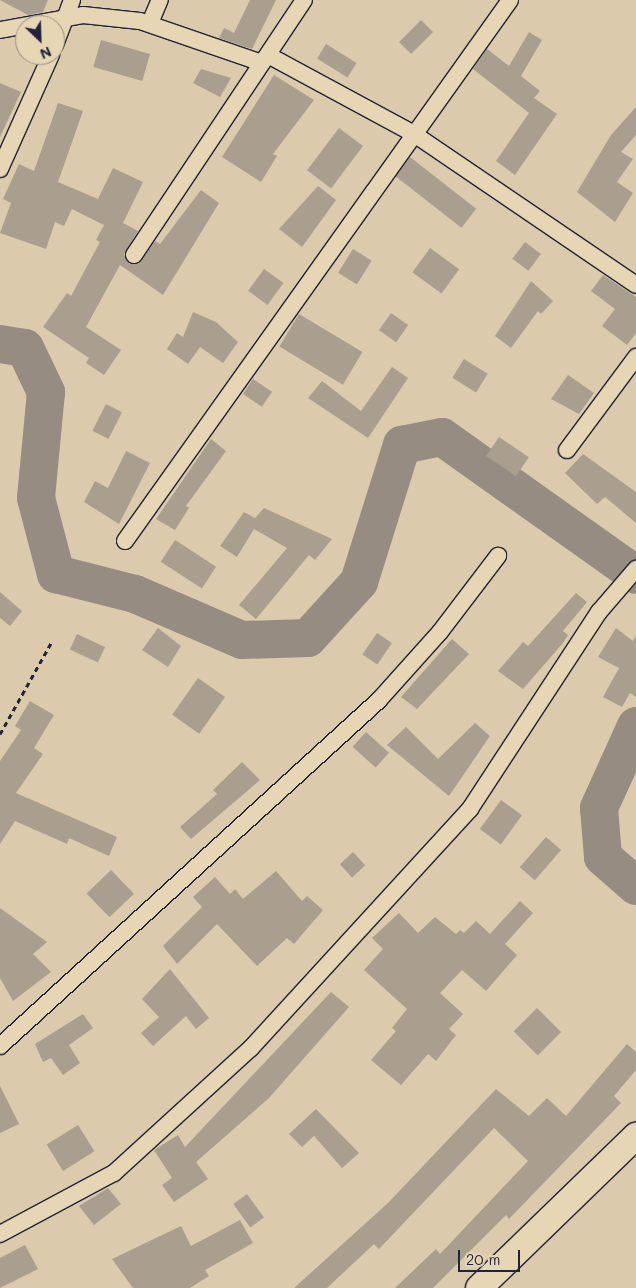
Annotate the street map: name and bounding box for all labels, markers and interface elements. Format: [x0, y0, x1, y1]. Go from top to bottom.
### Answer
north arrow [15, 15, 65, 65]
text: N [37, 42, 55, 64]
scale bar [461, 1240, 524, 1272]
text: 20 m [466, 1249, 500, 1269]

